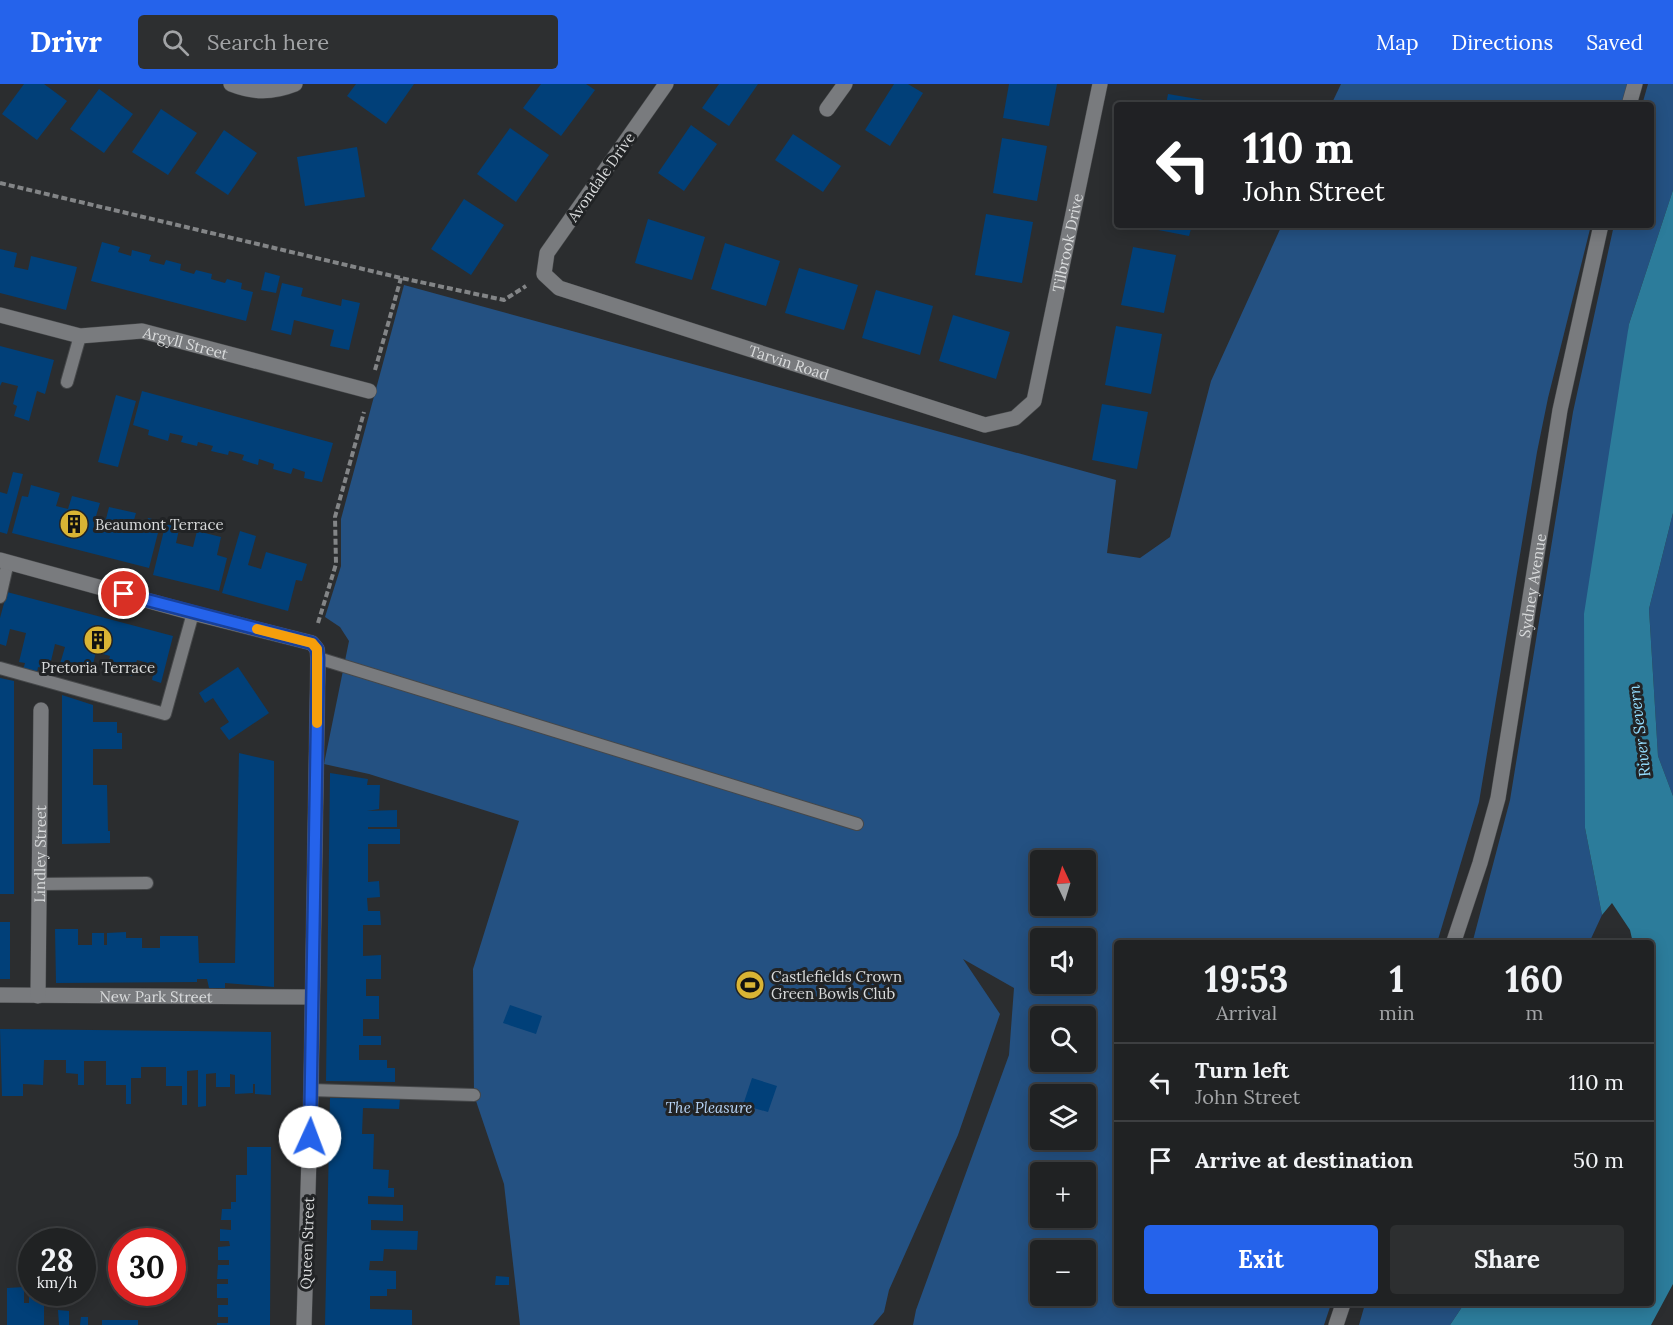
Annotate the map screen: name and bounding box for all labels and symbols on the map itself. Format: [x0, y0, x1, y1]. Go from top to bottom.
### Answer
street label: Avondale Drive [563, 129, 639, 226]
street label: Tilbrook Drive [1047, 192, 1086, 294]
street label: Argyll Street [140, 322, 230, 363]
street label: Tarvin Road [746, 340, 832, 384]
building icon: Beaumont Terrace [58, 508, 90, 540]
place label: Beaumont Terrace [95, 515, 224, 534]
street label: Sydney Avenue [1514, 532, 1550, 639]
pin [98, 568, 149, 619]
building icon: Pretoria Terrace [82, 624, 114, 656]
place label: Pretoria Terrace [41, 658, 155, 677]
water label: River Severn [1623, 684, 1655, 778]
street label: Lindley Street [29, 805, 50, 903]
north arrow [1030, 850, 1096, 916]
place label: Castlefields Crown Green Bowls Club [771, 967, 902, 1003]
sports icon: Castlefields Crown Green Bowls Club [734, 969, 766, 1001]
street label: New Park Street [99, 986, 213, 1006]
park label: The Pleasure [666, 1098, 752, 1117]
position arrow [278, 1105, 342, 1169]
street label: Queen Street [296, 1196, 318, 1290]
speed limit sign: 30 [108, 1228, 186, 1306]

